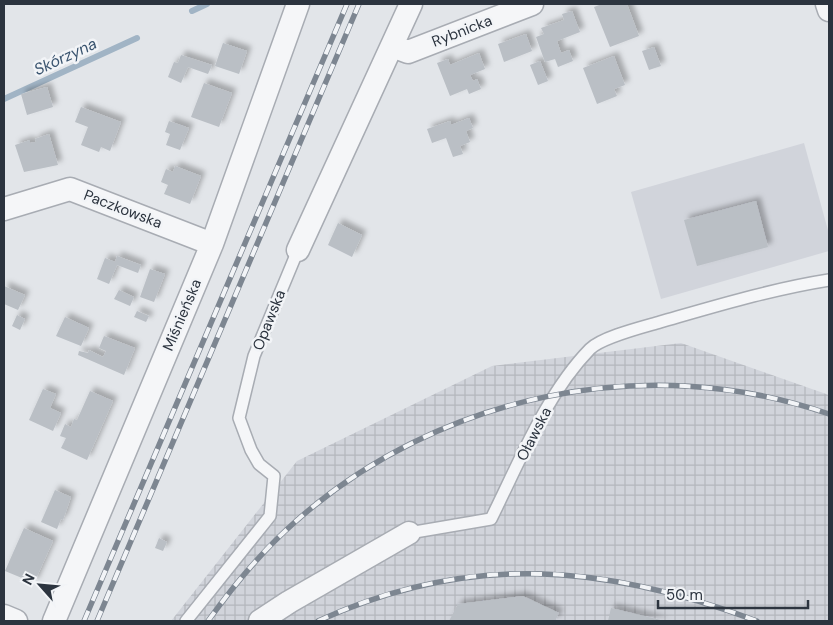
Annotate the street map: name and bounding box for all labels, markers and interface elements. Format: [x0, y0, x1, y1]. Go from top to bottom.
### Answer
street label: Rybnicka [429, 10, 495, 52]
water label: Skórzyna [30, 33, 100, 80]
street label: Paczkowska [81, 185, 165, 233]
street label: Miśnieńska [158, 276, 206, 354]
street label: Opawska [248, 287, 290, 353]
street label: Oławska [512, 404, 556, 464]
north arrow [15, 560, 65, 610]
text: N [18, 570, 39, 588]
scale bar [658, 578, 808, 610]
text: 50 m [666, 585, 703, 605]

